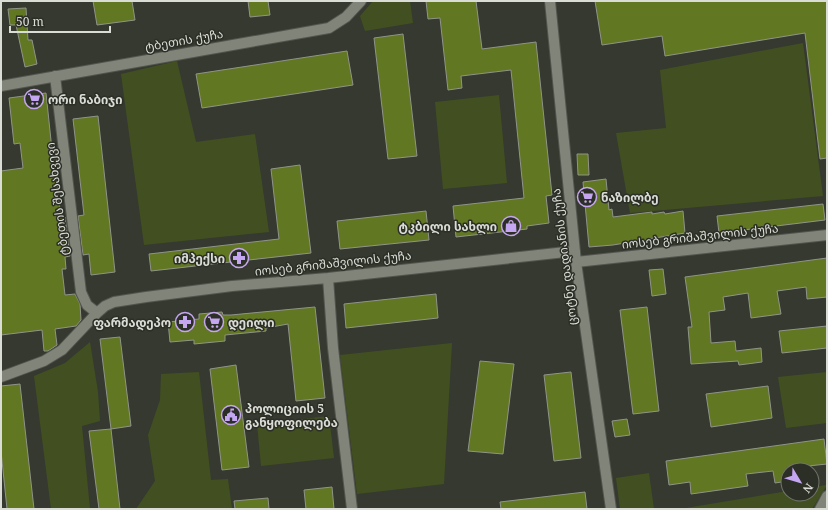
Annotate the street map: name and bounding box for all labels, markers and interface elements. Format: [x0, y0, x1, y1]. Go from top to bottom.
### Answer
scale bar [10, 8, 110, 34]
text: 50 m [16, 13, 44, 30]
street label: ტბეთის ქუჩა [143, 25, 225, 55]
supermarket icon: ორი ნაბიჯი [23, 88, 45, 110]
place label: ორი ნაბიჯი [48, 91, 122, 108]
street label: ტბეთის შესახვევი [42, 141, 72, 257]
supermarket icon: ნაზილბე [576, 186, 598, 208]
street label: ცოტნე დადიანის ქუჩა [547, 188, 581, 326]
place label: ნაზილბე [601, 189, 659, 206]
shop icon: ტკბილი სახლი [500, 215, 522, 237]
place label: ტკბილი სახლი [399, 218, 497, 235]
street label: იოსებ გრიშაშვილის ქუჩა [621, 219, 779, 253]
street label: იოსებ გრიშაშვილის ქუჩა [254, 246, 412, 280]
pharmacy icon: იმპექსი [228, 247, 250, 269]
place label: იმპექსი [174, 250, 225, 267]
pharmacy icon: ფარმადეპო [174, 311, 196, 333]
supermarket icon: დეილი [203, 311, 225, 333]
place label: ფარმადეპო [93, 314, 171, 331]
place label: დეილი [228, 314, 274, 331]
place label: პოლიციის 5 განყოფილება [245, 400, 338, 431]
public building icon: პოლიციის 5 განყოფილება [220, 404, 242, 426]
north arrow [780, 462, 820, 502]
text: N [799, 480, 817, 497]

